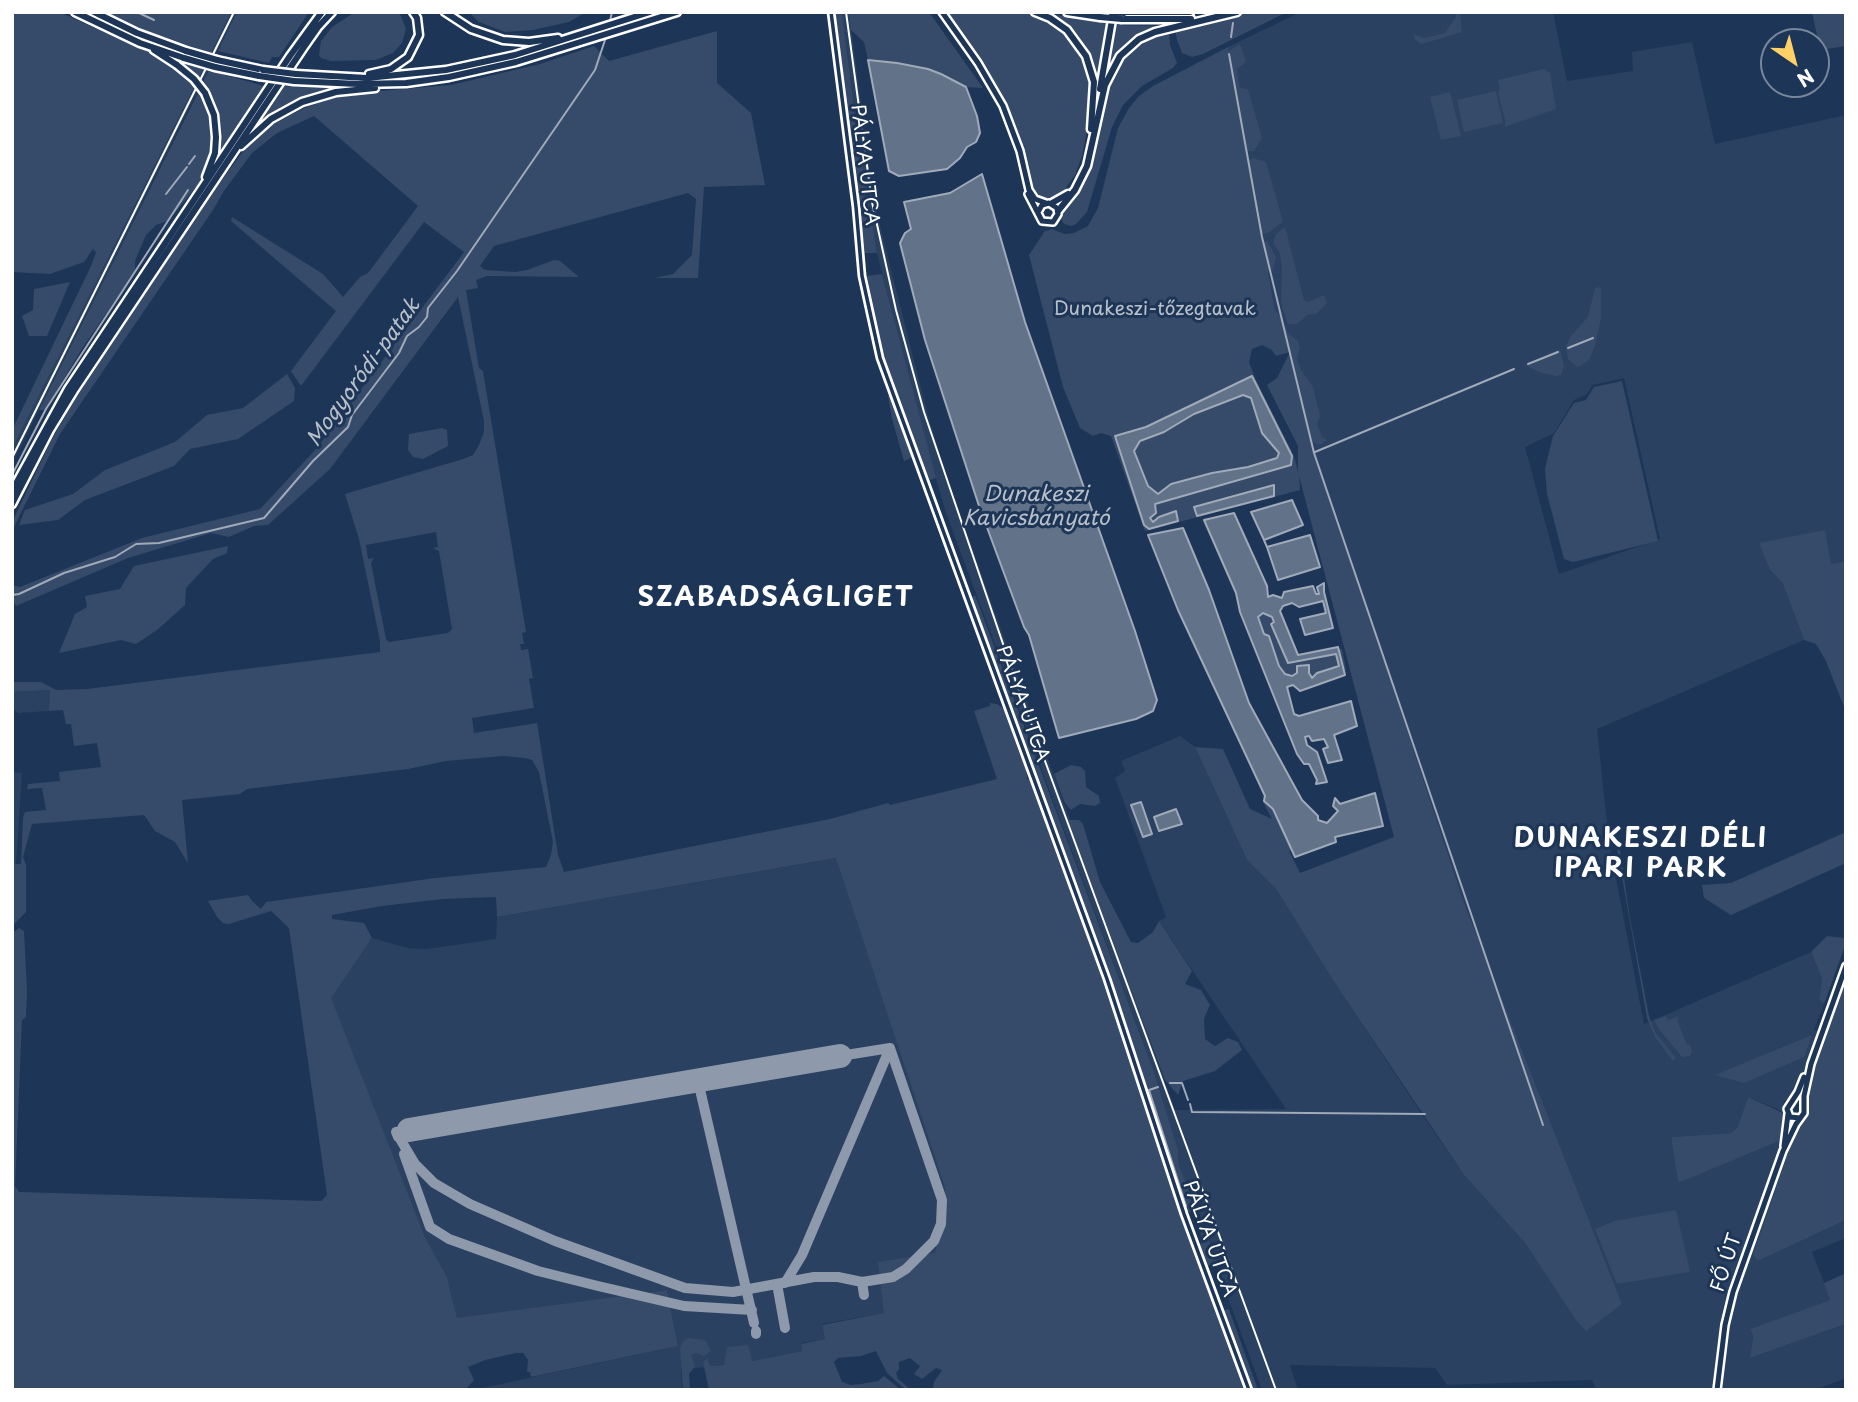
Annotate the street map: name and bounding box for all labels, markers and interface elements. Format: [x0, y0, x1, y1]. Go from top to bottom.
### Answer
north arrow [1760, 28, 1830, 98]
text: N [1792, 63, 1820, 94]
street label: PÁLYA UTCA [845, 103, 883, 227]
water label: Mogyoródi-patak [302, 294, 426, 452]
park label: Dunakeszi-tőzegtavak [1054, 299, 1256, 321]
water label: Dunakeszi Kavicsbányató [963, 482, 1109, 532]
district label: SZABADSÁGLIGET [640, 583, 912, 615]
street label: PÁLYA UTCA [990, 643, 1054, 765]
district label: DUNAKESZI DÉLI IPARI PARK [1516, 824, 1766, 886]
street label: PÁLYA UTCA [1177, 1178, 1241, 1300]
street label: FŐ ÚT [1707, 1231, 1747, 1295]

